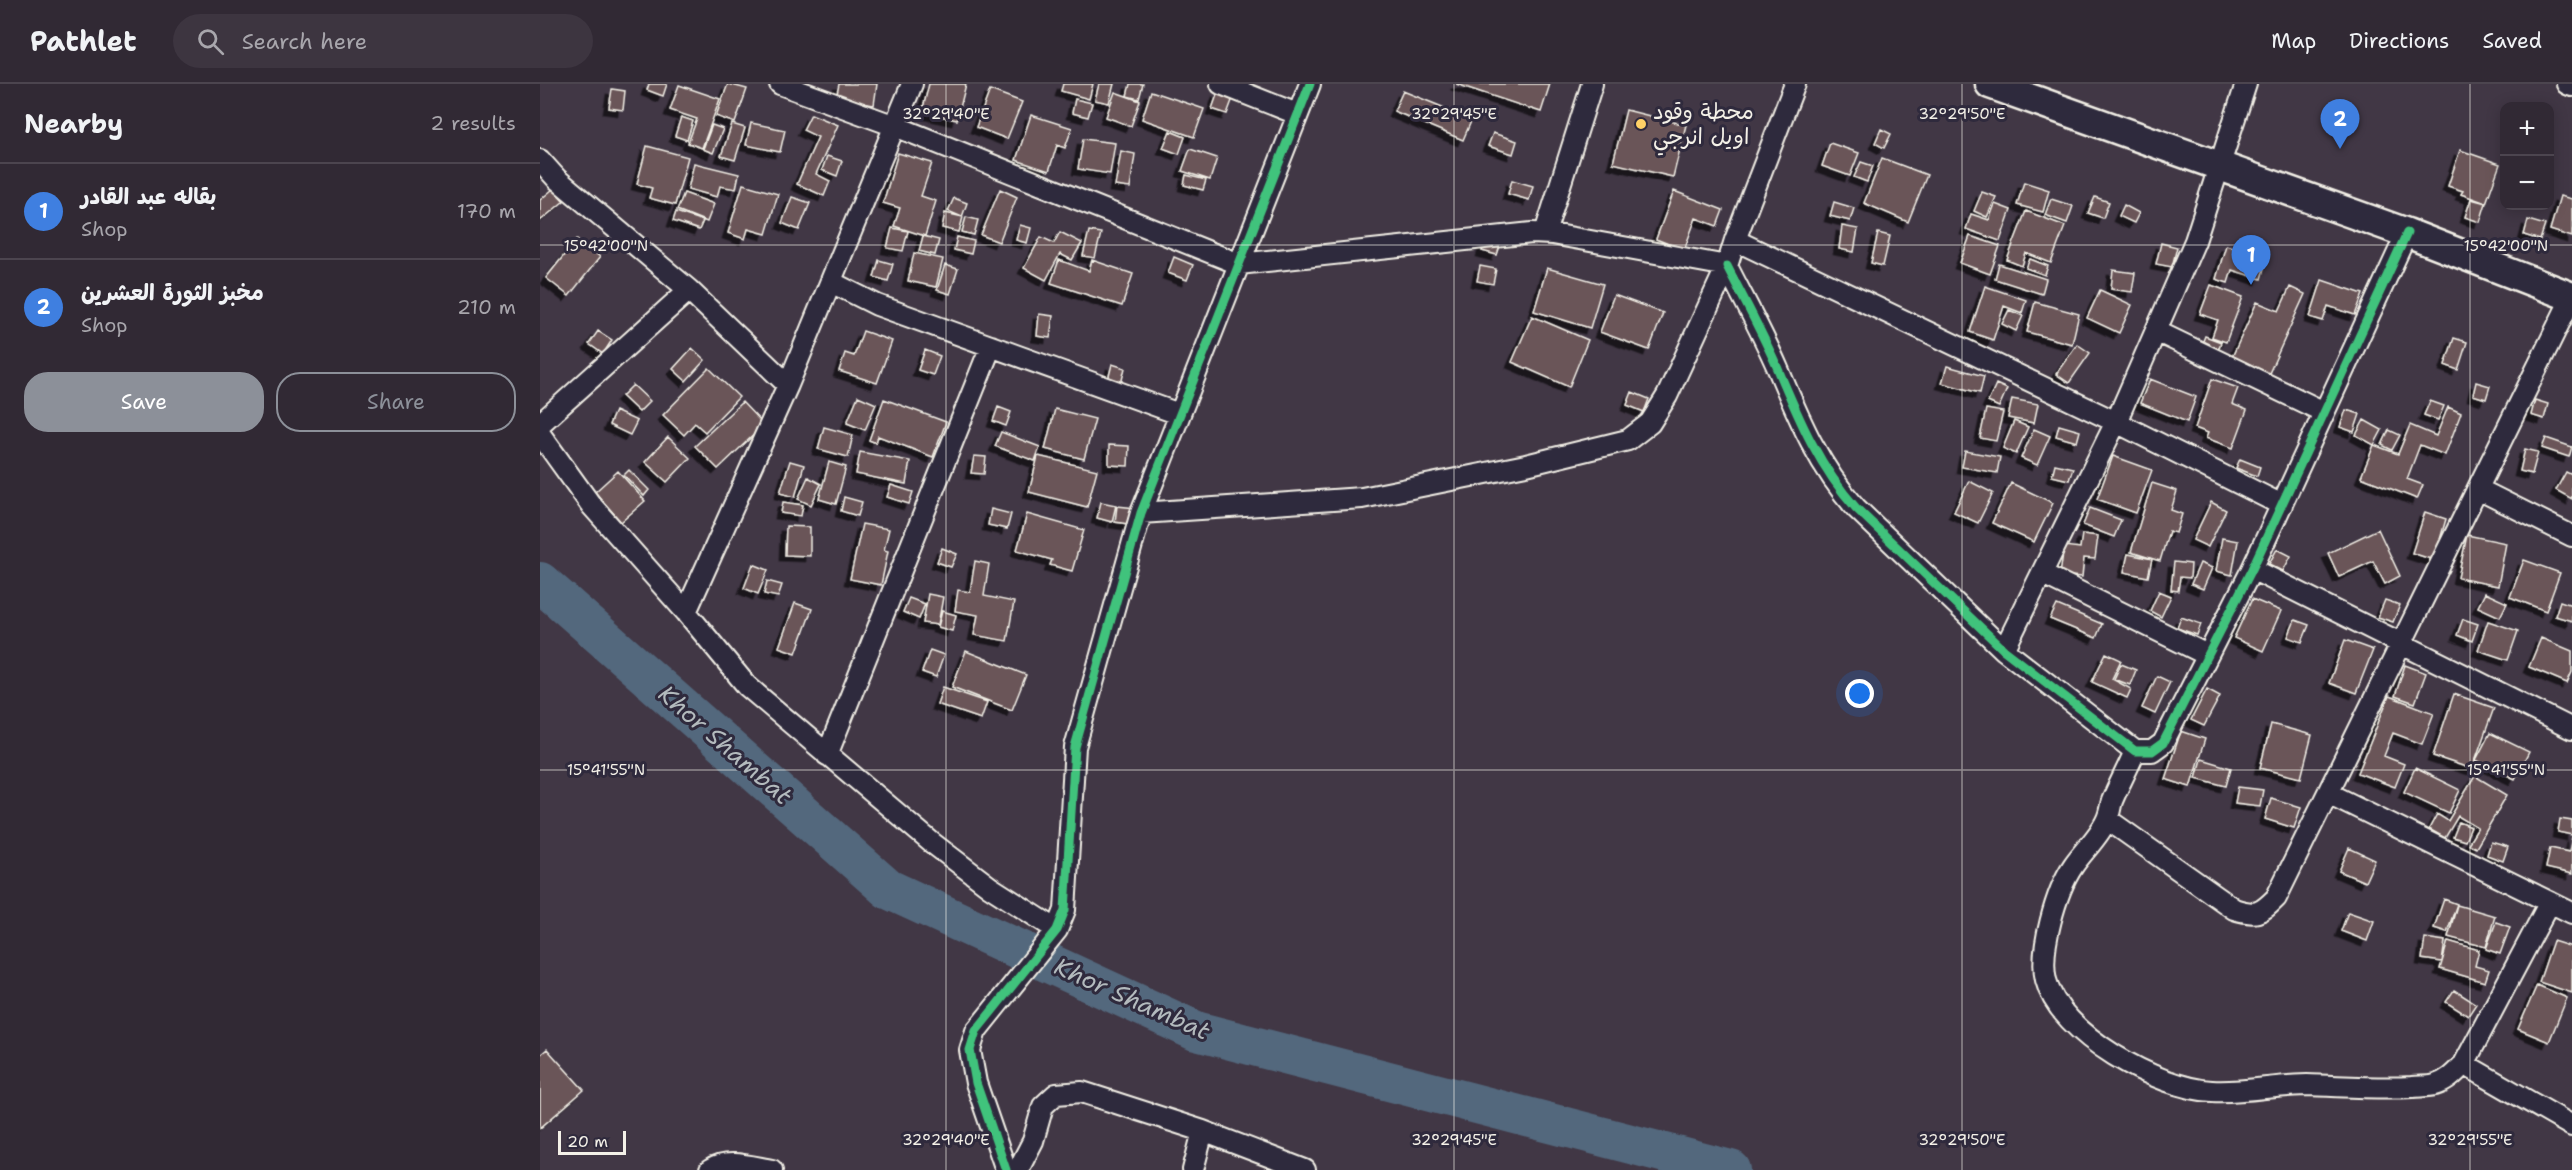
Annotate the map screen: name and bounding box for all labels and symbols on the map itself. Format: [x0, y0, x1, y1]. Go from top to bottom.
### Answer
place label: محطة وقود اويل انرجي [1653, 97, 1754, 156]
pin: 2 [2320, 100, 2360, 149]
text: 32°29'40"E [902, 104, 990, 124]
text: 32°29'45"E [1411, 104, 1497, 124]
text: 32°29'50"E [1919, 104, 2005, 124]
marker: محطة وقود اويل انرجي [1634, 117, 1648, 131]
text: 15°42'00"N [564, 236, 648, 256]
pin: 1 [2232, 236, 2270, 285]
text: 15°42'00"N [2464, 236, 2548, 256]
water label: Khor Shambat [651, 678, 799, 812]
your location [1845, 679, 1874, 708]
text: 15°41'55"N [567, 760, 645, 780]
text: 15°41'55"N [2467, 760, 2545, 780]
water label: Khor Shambat [1049, 950, 1215, 1048]
scale bar [558, 1128, 626, 1156]
text: 32°29'40"E [902, 1130, 990, 1150]
text: 32°29'45"E [1411, 1130, 1497, 1150]
text: 32°29'50"E [1919, 1130, 2005, 1150]
text: 32°29'55"E [2428, 1130, 2512, 1150]

